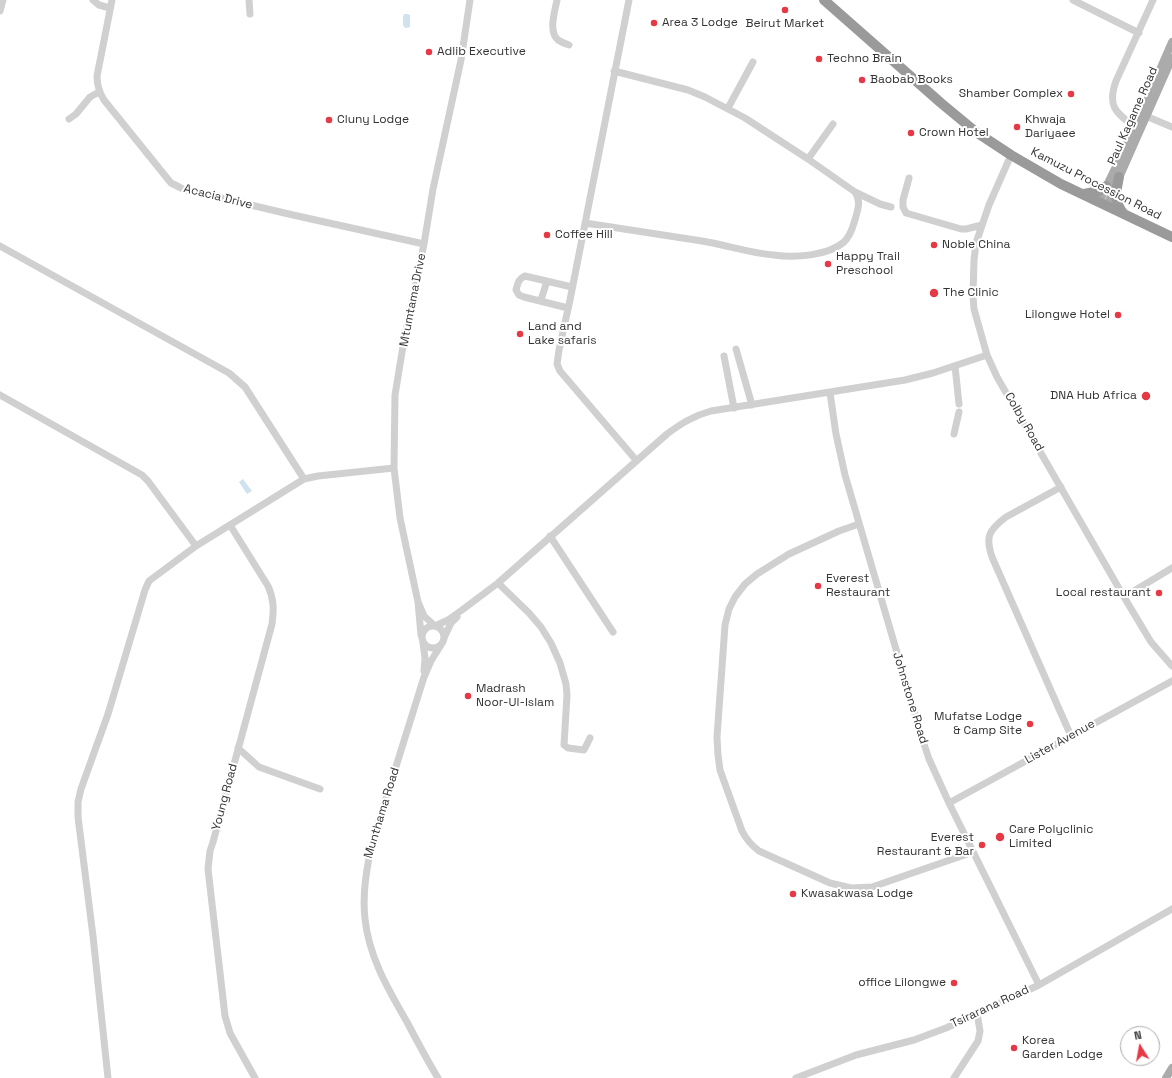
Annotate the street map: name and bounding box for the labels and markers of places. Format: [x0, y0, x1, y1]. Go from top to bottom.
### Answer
marker: Beirut Market [780, 5, 790, 15]
place label: Area 3 Lodge [662, 16, 738, 30]
place label: Beirut Market [746, 17, 824, 31]
marker: Area 3 Lodge [649, 18, 659, 28]
place label: Adlib Executive [437, 45, 526, 59]
marker: Adlib Executive [424, 47, 434, 57]
place label: Techno Brain [827, 52, 902, 66]
marker: Techno Brain [814, 54, 824, 64]
place label: Baobab Books [870, 73, 953, 87]
marker: Baobab Books [857, 75, 867, 85]
place label: Shamber Complex [959, 87, 1063, 101]
marker: Shamber Complex [1066, 89, 1076, 99]
place label: Cluny Lodge [337, 113, 409, 127]
place label: Khwaja Dariyaee [1025, 113, 1076, 141]
marker: Cluny Lodge [324, 115, 334, 125]
marker: Khwaja Dariyaee [1012, 122, 1022, 132]
place label: Crown Hotel [919, 126, 989, 140]
marker: Crown Hotel [906, 128, 916, 138]
place label: Coffee Hill [555, 228, 613, 242]
marker: Coffee Hill [542, 230, 552, 240]
place label: Noble China [942, 238, 1010, 252]
marker: Noble China [929, 240, 939, 250]
place label: Happy Trail Preschool [836, 250, 900, 278]
marker: Happy Trail Preschool [823, 259, 833, 269]
place label: The Clinic [943, 286, 999, 300]
marker: The Clinic [928, 287, 940, 299]
place label: Lilongwe Hotel [1025, 308, 1110, 322]
marker: Lilongwe Hotel [1113, 310, 1123, 320]
place label: Land and Lake safaris [528, 320, 596, 348]
marker: Land and Lake safaris [515, 329, 525, 339]
place label: DNA Hub Africa [1050, 389, 1137, 403]
marker: DNA Hub Africa [1140, 390, 1152, 402]
place label: Everest Restaurant [826, 572, 890, 600]
marker: Everest Restaurant [813, 581, 823, 591]
place label: Local restaurant [1056, 586, 1151, 600]
marker: Local restaurant [1154, 588, 1164, 598]
place label: Madrash Noor-Ul-Islam [476, 682, 554, 710]
marker: Madrash Noor-Ul-Islam [463, 691, 473, 701]
place label: Mufatse Lodge & Camp Site [934, 710, 1022, 738]
marker: Mufatse Lodge & Camp Site [1025, 719, 1035, 729]
place label: Care Polyclinic Limited [1009, 823, 1093, 851]
place label: Everest Restaurant & Bar [877, 831, 974, 859]
marker: Care Polyclinic Limited [994, 831, 1006, 843]
marker: Everest Restaurant & Bar [977, 840, 987, 850]
place label: Kwasakwasa Lodge [801, 887, 913, 901]
marker: Kwasakwasa Lodge [788, 889, 798, 899]
place label: office Lilongwe [858, 976, 946, 990]
marker: office Lilongwe [949, 978, 959, 988]
place label: Korea Garden Lodge [1022, 1034, 1103, 1062]
marker: Korea Garden Lodge [1009, 1043, 1019, 1053]

